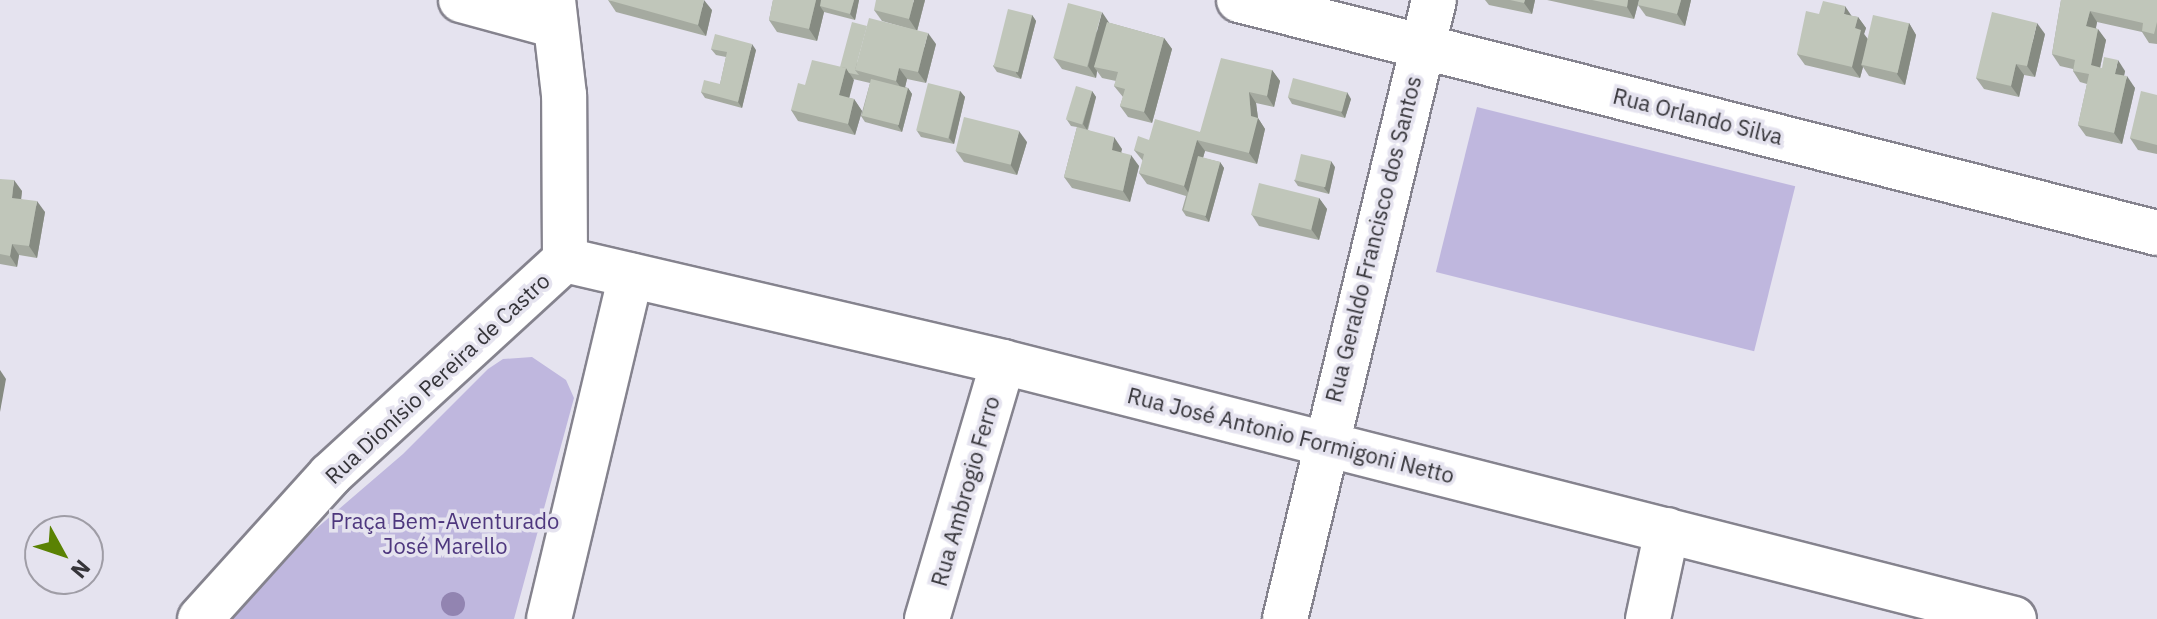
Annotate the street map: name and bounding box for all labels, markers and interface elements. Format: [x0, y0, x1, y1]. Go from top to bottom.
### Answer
street label: Rua Geraldo Francisco dos Santos [1320, 73, 1426, 405]
street label: Rua Orlando Silva [1610, 82, 1786, 150]
street label: Rua Dionísio Pereira de Castro [319, 267, 555, 489]
street label: Rua José Antonio Formigoni Netto [1125, 382, 1457, 488]
street label: Rua Ambrogio Ferro [925, 393, 1005, 589]
park label: Praça Bem-Aventurado José Marello [331, 507, 559, 558]
north arrow [24, 515, 104, 595]
text: N [65, 554, 97, 585]

